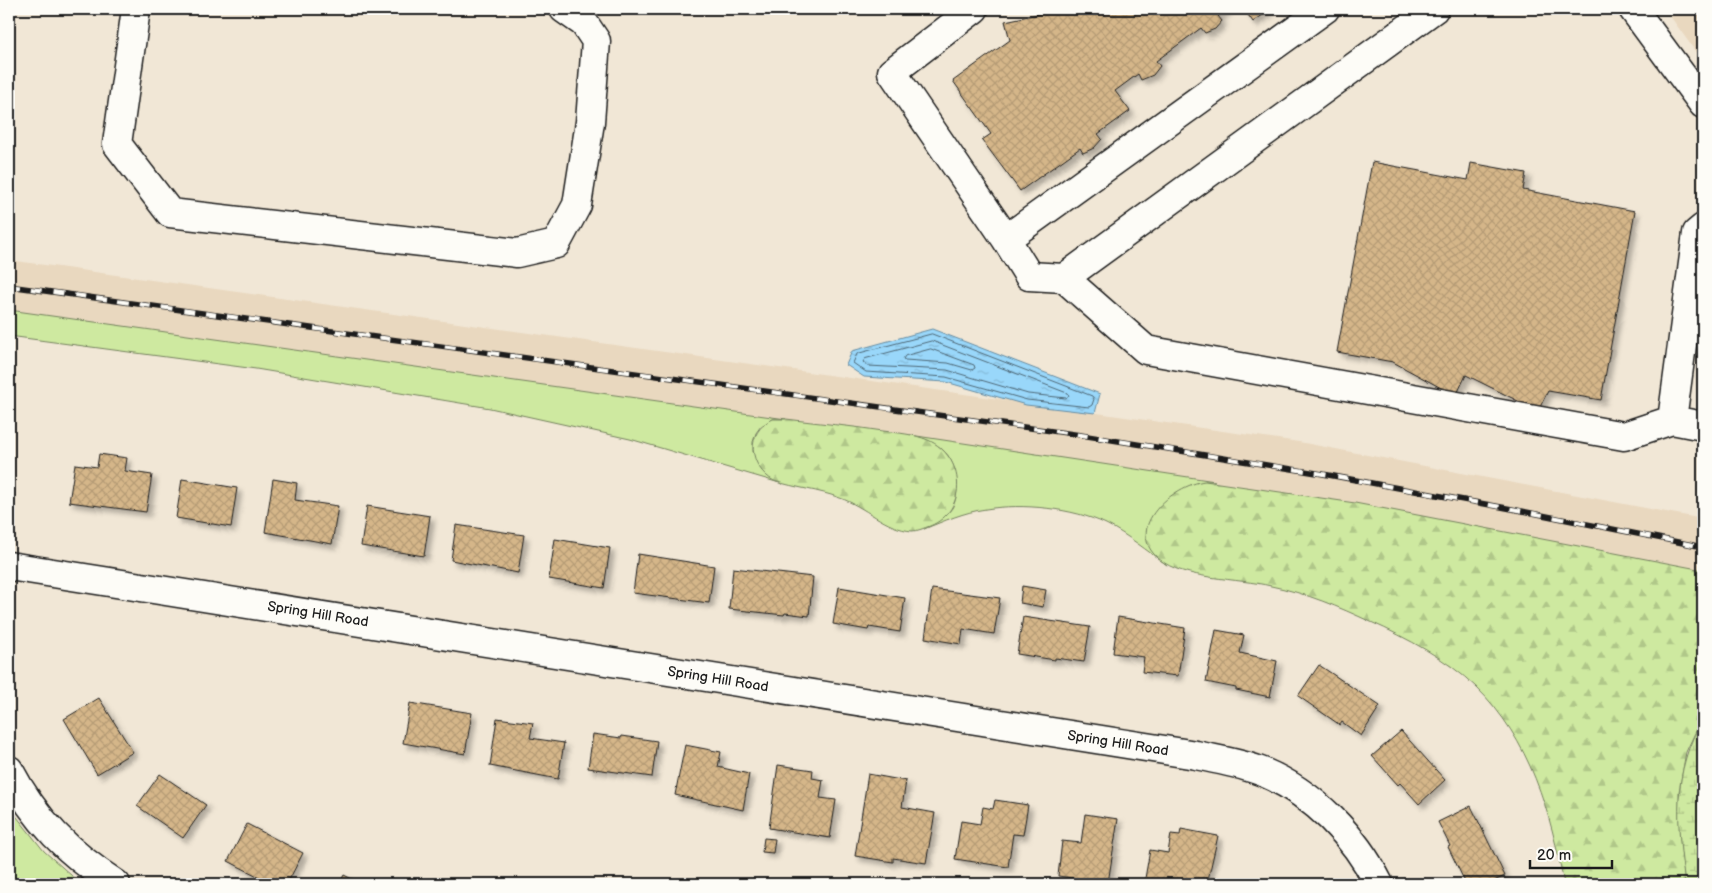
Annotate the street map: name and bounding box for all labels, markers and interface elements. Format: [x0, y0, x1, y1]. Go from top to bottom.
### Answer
street label: Spring Hill Road [266, 598, 370, 630]
street label: Spring Hill Road [666, 663, 770, 695]
street label: Spring Hill Road [1066, 727, 1170, 759]
scale bar [1530, 838, 1612, 870]
text: 20 m [1537, 846, 1571, 865]

